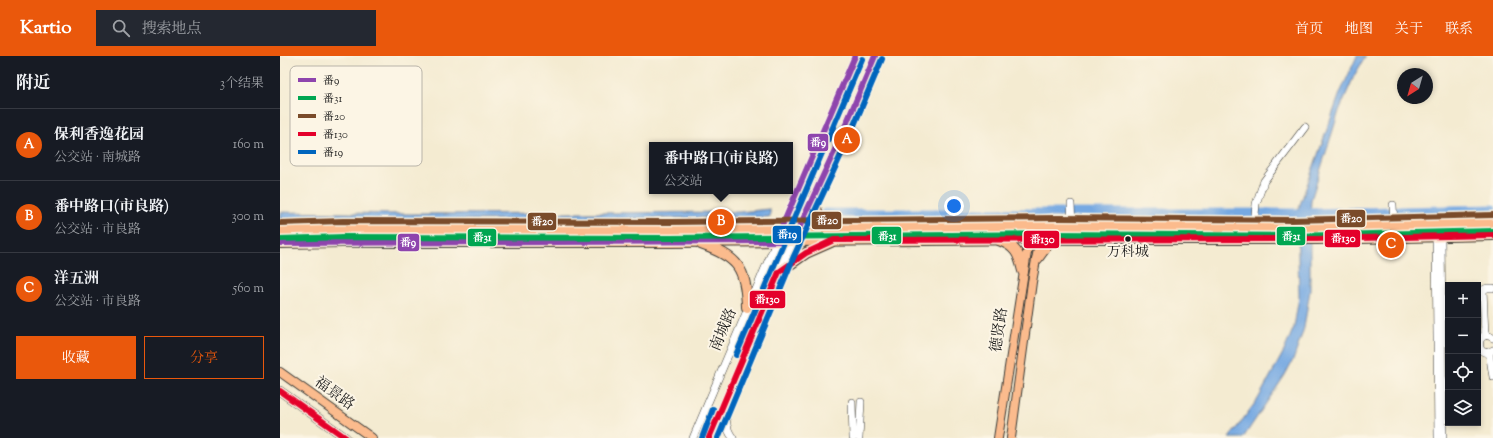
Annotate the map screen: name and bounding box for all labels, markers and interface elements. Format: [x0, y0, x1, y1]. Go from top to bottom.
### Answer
search box [96, 10, 376, 46]
text: Kartio [20, 15, 72, 42]
icon: search [110, 17, 132, 39]
text: 搜索地点 [142, 19, 202, 40]
text: 首页 [1295, 20, 1323, 40]
text: 地图 [1345, 20, 1373, 40]
text: 关于 [1395, 20, 1423, 40]
text: 联系 [1445, 20, 1473, 40]
legend [290, 66, 422, 166]
north arrow [1397, 68, 1433, 104]
text: 附近 [16, 72, 50, 96]
text: 番9 [323, 73, 339, 89]
text: 3个结果 [220, 75, 264, 93]
text: 番31 [323, 91, 342, 107]
text: 番20 [323, 109, 345, 125]
text: 保利香逸花园 [54, 125, 144, 146]
pin: A [834, 125, 860, 155]
text: 番130 [323, 127, 348, 143]
line badge: 番9 [807, 133, 829, 152]
text: 番9 [810, 135, 827, 151]
text: A [24, 136, 34, 154]
text: 160 m [233, 136, 264, 154]
popup [649, 142, 793, 194]
text: 番19 [323, 145, 343, 161]
text: 公交站 · 南城路 [54, 149, 141, 167]
text: 番中路口(市良路) [664, 149, 778, 170]
text: 公交站 [664, 173, 703, 191]
your location [944, 196, 964, 216]
text: 番中路口(市良路) [54, 197, 169, 218]
pin: B [708, 207, 734, 237]
text: B [25, 208, 33, 226]
text: 300 m [232, 208, 264, 226]
line badge: 番20 [1336, 209, 1366, 228]
line badge: 番20 [811, 211, 842, 230]
text: 番20 [1340, 211, 1362, 227]
line badge: 番20 [527, 212, 557, 231]
text: 番20 [816, 213, 838, 229]
text: 番20 [531, 214, 553, 230]
text: 公交站 · 市良路 [54, 221, 141, 239]
line badge: 番19 [772, 225, 802, 244]
line badge: 番31 [871, 226, 902, 245]
line badge: 番31 [1276, 226, 1306, 246]
text: 番19 [777, 227, 798, 243]
line badge: 番31 [467, 228, 497, 247]
text: 番31 [877, 229, 897, 245]
text: 番31 [1281, 229, 1301, 245]
line badge: 番130 [1324, 229, 1361, 248]
text: 番31 [472, 230, 492, 246]
line badge: 番130 [1023, 230, 1060, 249]
pin: C [1378, 230, 1404, 260]
text: 番130 [1331, 231, 1356, 247]
text: 番130 [1030, 232, 1055, 248]
line badge: 番9 [397, 233, 420, 252]
marker: 万科城 [1123, 234, 1133, 244]
text: 番9 [400, 235, 417, 251]
place label: 万科城 [1107, 243, 1149, 263]
text: 洋五洲 [54, 269, 99, 290]
text: C [24, 280, 34, 298]
text: 560 m [233, 280, 264, 298]
map controls [1445, 282, 1481, 426]
button: + [1445, 282, 1481, 318]
line badge: 番130 [749, 290, 786, 309]
text: 番130 [755, 292, 780, 308]
text: 公交站 · 市良路 [54, 293, 141, 311]
street label: 南城路 [706, 305, 742, 355]
street label: 德贤路 [986, 306, 1014, 354]
button: − [1445, 318, 1481, 354]
button: 收藏 [16, 336, 136, 379]
button: 分享 [144, 336, 264, 379]
button: locate [1445, 354, 1481, 390]
street label: 福景路 [310, 372, 358, 416]
button: layers [1445, 390, 1481, 426]

